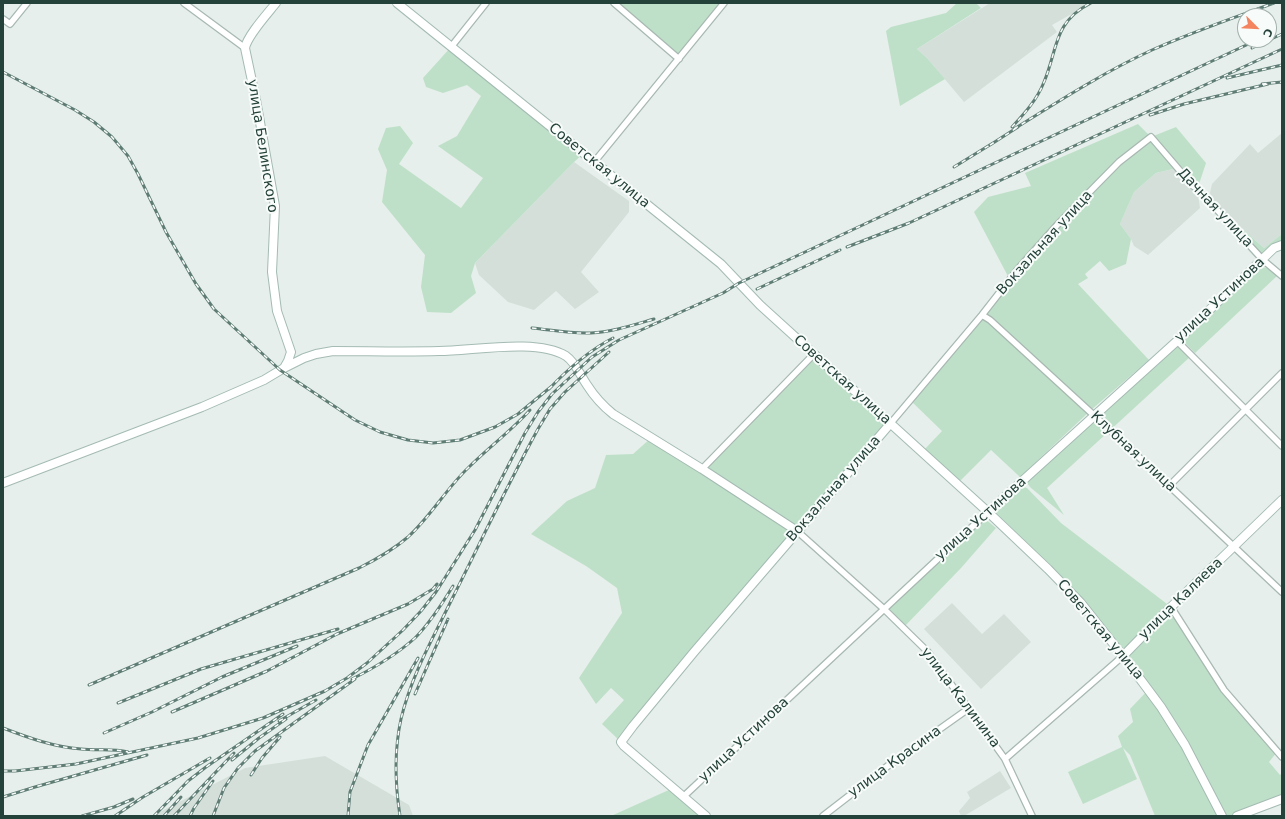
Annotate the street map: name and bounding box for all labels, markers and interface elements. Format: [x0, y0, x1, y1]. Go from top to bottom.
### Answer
north arrow [1237, 8, 1277, 48]
text: С [1260, 26, 1275, 39]
street label: улица Белинского [243, 78, 281, 214]
street label: Советская улица [545, 120, 653, 212]
street label: Дачная улица [1174, 165, 1256, 251]
street label: Вокзальная улица [994, 187, 1096, 299]
street label: улица Устинова [1172, 254, 1268, 346]
street label: Советская улица [790, 332, 894, 428]
street label: Клубная улица [1087, 408, 1179, 496]
street label: Вокзальная улица [783, 433, 885, 545]
street label: улица Устинова [932, 474, 1030, 564]
street label: улица Каляева [1136, 555, 1226, 643]
street label: Советская улица [1053, 577, 1147, 683]
street label: улица Калинина [917, 644, 1003, 752]
street label: улица Устинова [696, 694, 792, 786]
street label: улица Красина [845, 723, 945, 801]

